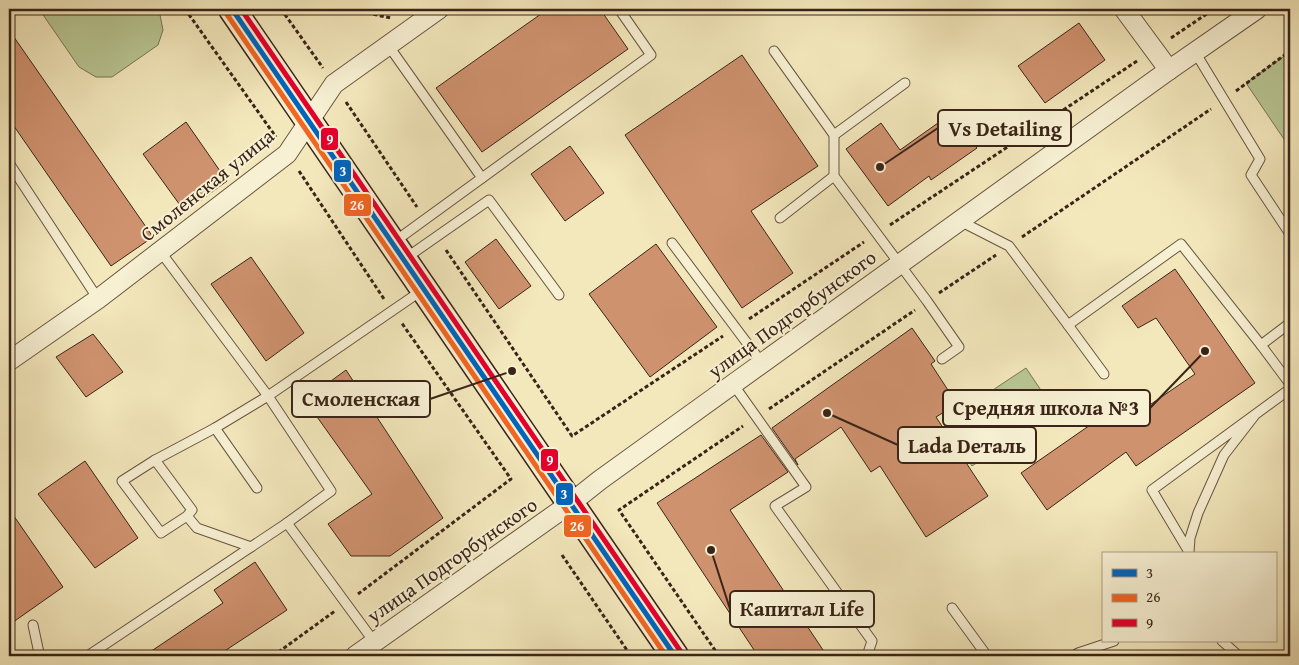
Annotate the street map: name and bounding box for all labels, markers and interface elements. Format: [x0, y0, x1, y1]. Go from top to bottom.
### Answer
callout: Vs Detailing [938, 110, 1071, 146]
text: Vs Detailing [948, 113, 1063, 144]
street label: Смоленская улица [134, 121, 280, 248]
line badge: 9 [320, 127, 339, 151]
text: 9 [326, 129, 334, 149]
line badge: 3 [333, 159, 352, 183]
text: 3 [339, 161, 347, 181]
line badge: 26 [343, 193, 372, 217]
text: 26 [350, 195, 364, 215]
street label: улица Подгорбунского [701, 242, 882, 385]
callout: Смоленская [292, 381, 430, 417]
text: Смоленская [302, 383, 420, 414]
callout: Средняя школа №3 [943, 390, 1150, 426]
text: Средняя школа №3 [953, 392, 1139, 423]
callout: Lada Dеталь [898, 427, 1036, 463]
text: Lada Dеталь [908, 430, 1026, 461]
line badge: 9 [540, 448, 559, 472]
text: 9 [546, 450, 554, 470]
line badge: 3 [555, 482, 574, 506]
text: 3 [560, 484, 568, 504]
street label: улица Подгорбунского [360, 490, 543, 630]
line badge: 26 [563, 514, 592, 538]
text: 26 [570, 516, 584, 536]
legend [1102, 552, 1276, 642]
text: 3 [1146, 562, 1153, 583]
text: 26 [1146, 586, 1160, 607]
callout: Капитал Life [730, 591, 874, 627]
text: Капитал Life [740, 593, 864, 624]
text: 9 [1146, 612, 1153, 633]

